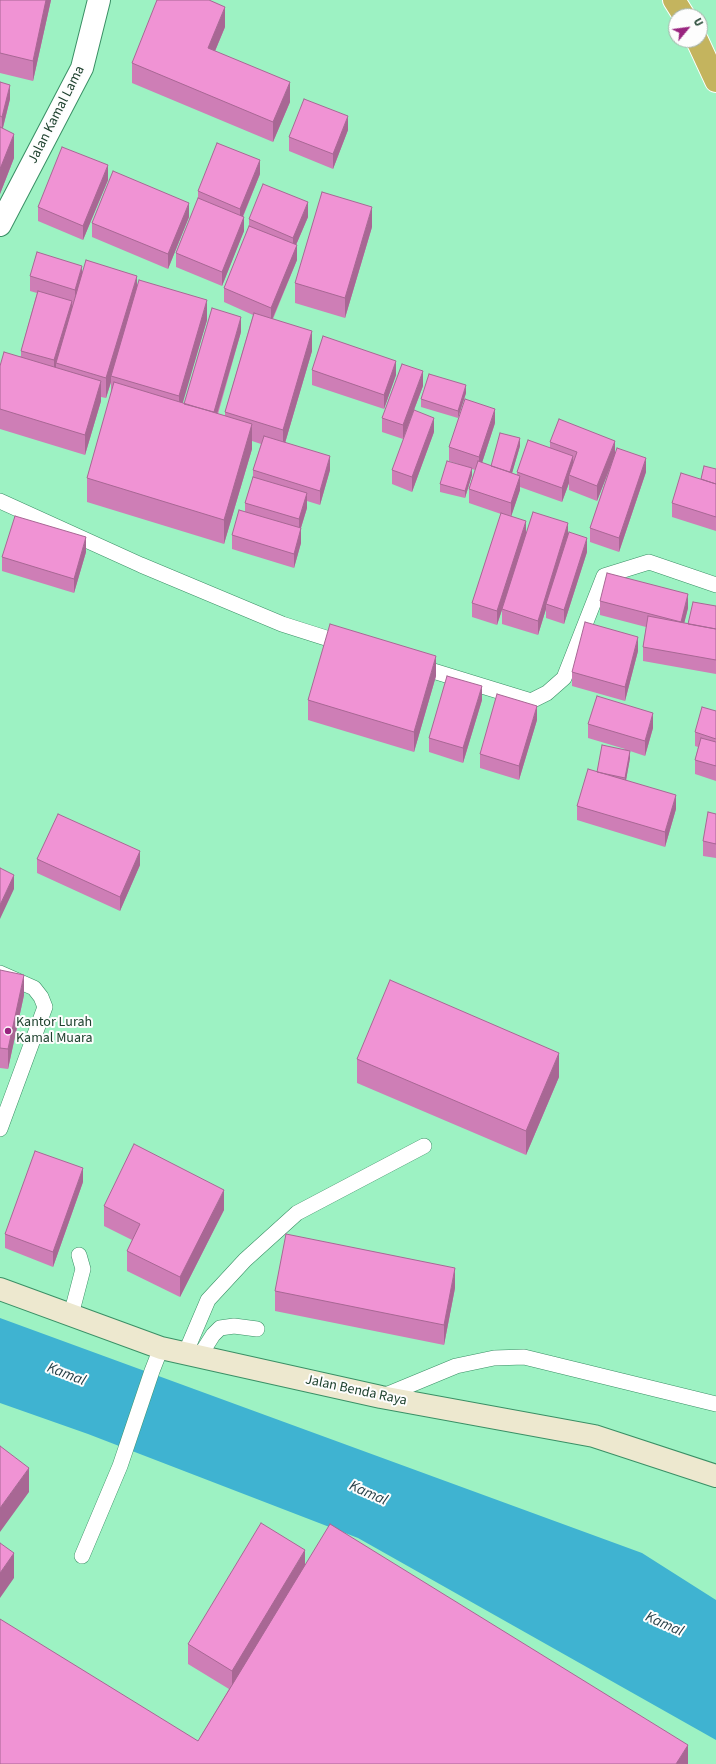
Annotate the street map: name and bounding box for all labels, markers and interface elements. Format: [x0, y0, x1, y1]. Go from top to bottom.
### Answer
north arrow [668, 8, 708, 48]
text: U [690, 16, 706, 29]
street label: Jalan Kamal Lama [25, 63, 89, 167]
place label: Kantor Lurah Kamal Muara [16, 1015, 93, 1048]
marker: Kantor Lurah Kamal Muara [3, 1026, 13, 1036]
water label: Kamal [44, 1359, 88, 1391]
street label: Jalan Benda Raya [304, 1372, 408, 1410]
water label: Kamal [346, 1478, 390, 1510]
water label: Kamal [642, 1609, 686, 1641]

